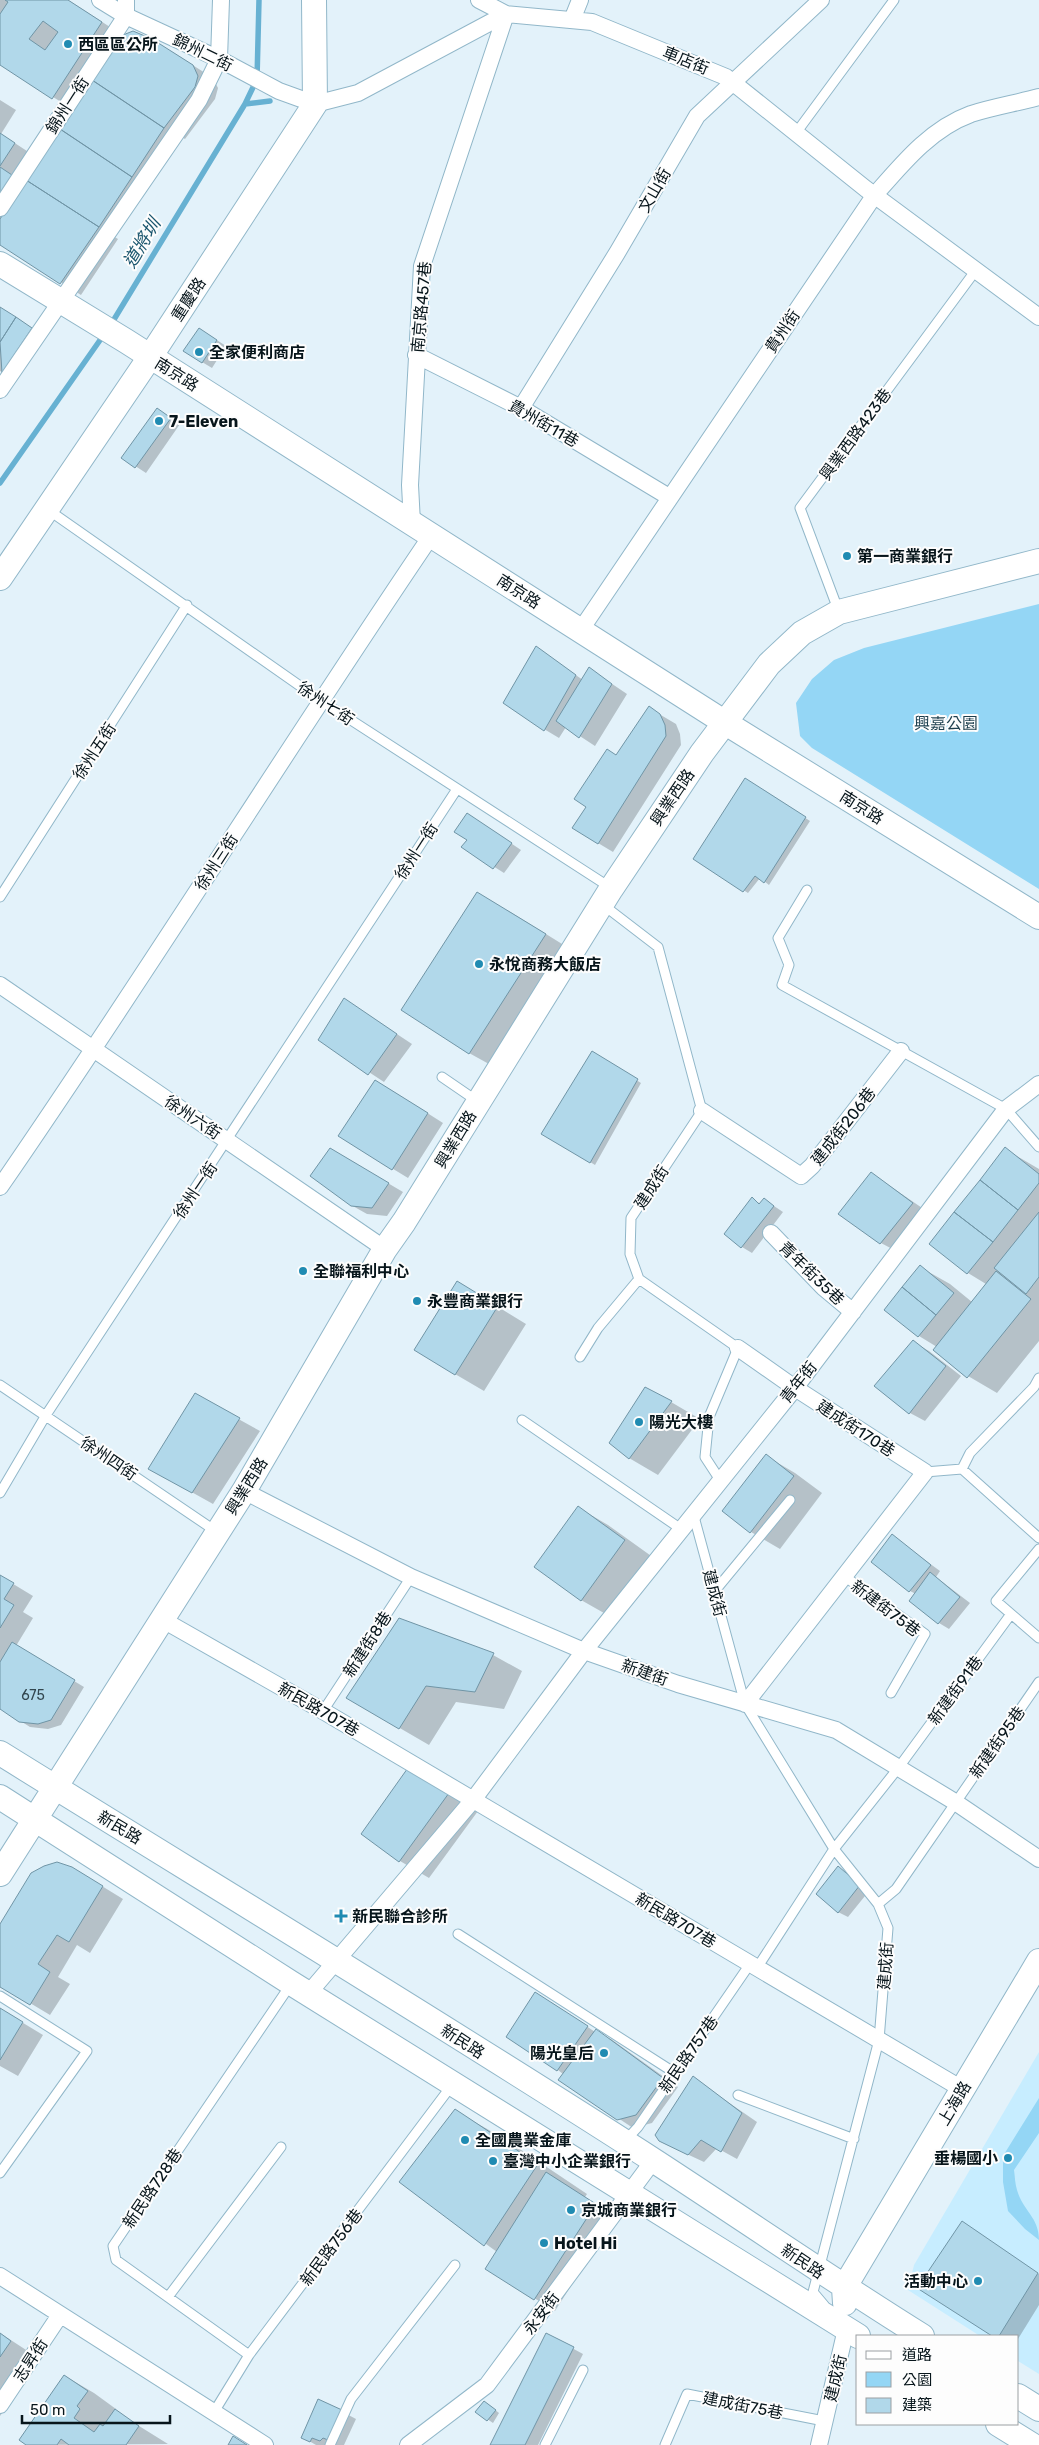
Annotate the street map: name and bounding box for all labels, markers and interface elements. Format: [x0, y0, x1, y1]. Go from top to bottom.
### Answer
street label: 錦州二街 [170, 30, 236, 75]
place label: 西區區公所 [78, 35, 158, 54]
marker: 西區區公所 [62, 38, 74, 50]
street label: 車店街 [660, 43, 712, 78]
street label: 錦州一街 [42, 73, 93, 137]
street label: 文山街 [634, 165, 675, 216]
water label: 道將圳 [119, 212, 167, 272]
street label: 南京路457巷 [408, 261, 435, 354]
street label: 重慶路 [167, 274, 209, 325]
street label: 貴州街 [761, 306, 804, 356]
place label: 全家便利商店 [209, 343, 305, 362]
marker: 全家便利商店 [193, 346, 205, 358]
street label: 南京路 [151, 354, 202, 395]
street label: 興業西路423巷 [816, 385, 895, 484]
street label: 貴州街11巷 [505, 396, 582, 451]
place label: 7-Eleven [169, 412, 238, 431]
marker: 7-Eleven [153, 415, 165, 427]
place label: 第一商業銀行 [857, 547, 953, 566]
marker: 第一商業銀行 [841, 550, 853, 562]
street label: 南京路 [493, 570, 544, 612]
street label: 徐州七街 [294, 678, 358, 729]
park label: 興嘉公園 [914, 714, 978, 733]
street label: 徐州五街 [69, 719, 120, 783]
street label: 興業西路 [647, 765, 698, 829]
street label: 南京路 [836, 787, 887, 828]
street label: 徐州一街 [391, 819, 442, 883]
street label: 徐州三街 [191, 830, 242, 894]
place label: 永悅商務大飯店 [489, 955, 601, 974]
marker: 永悅商務大飯店 [473, 958, 485, 970]
street label: 建成街206巷 [807, 1084, 880, 1169]
street label: 徐州六街 [161, 1092, 225, 1143]
street label: 興業西路 [431, 1107, 480, 1172]
street label: 徐州一街 [170, 1158, 221, 1222]
street label: 建成街 [630, 1162, 672, 1213]
street label: 青年街35巷 [775, 1238, 848, 1309]
place label: 全聯福利中心 [313, 1262, 409, 1281]
marker: 全聯福利中心 [297, 1265, 309, 1277]
place label: 永豐商業銀行 [427, 1292, 523, 1311]
marker: 永豐商業銀行 [411, 1295, 423, 1307]
street label: 青年街 [776, 1358, 821, 1407]
street label: 建成街170巷 [813, 1396, 898, 1461]
place label: 陽光大樓 [649, 1413, 713, 1432]
marker: 陽光大樓 [633, 1416, 645, 1428]
street label: 徐州四街 [77, 1433, 141, 1484]
street label: 興業西路 [221, 1454, 271, 1518]
street label: 建成街 [699, 1567, 730, 1619]
street label: 新建街75巷 [847, 1576, 924, 1641]
street label: 新建街8巷 [339, 1608, 396, 1681]
street label: 新建街91巷 [924, 1652, 987, 1728]
street label: 新建街 [619, 1656, 671, 1689]
street label: 新民路707巷 [275, 1679, 363, 1740]
house number: 675 [21, 1687, 45, 1704]
street label: 新建街95巷 [966, 1703, 1029, 1782]
street label: 新民路 [94, 1807, 145, 1848]
street label: 新民路707巷 [632, 1889, 719, 1952]
place label: 新民聯合診所 [352, 1907, 448, 1926]
marker: 新民聯合診所 [334, 1909, 348, 1923]
street label: 建成街 [874, 1941, 897, 1991]
street label: 新民路757巷 [655, 2012, 722, 2097]
street label: 新民路 [437, 2020, 488, 2062]
place label: 陽光皇后 [530, 2044, 594, 2063]
marker: 陽光皇后 [598, 2047, 610, 2059]
street label: 上海路 [934, 2078, 975, 2129]
place label: 全國農業金庫 [475, 2131, 571, 2150]
marker: 全國農業金庫 [459, 2134, 471, 2146]
street label: 新民路728巷 [119, 2145, 186, 2232]
place label: 垂楊國小 [934, 2149, 998, 2168]
place label: 臺灣中小企業銀行 [503, 2152, 631, 2171]
marker: 垂楊國小 [1002, 2152, 1014, 2164]
marker: 臺灣中小企業銀行 [487, 2155, 499, 2167]
place label: 京城商業銀行 [581, 2201, 677, 2220]
marker: 京城商業銀行 [565, 2204, 577, 2216]
street label: 新民路756巷 [296, 2205, 366, 2290]
place label: Hotel Hi [554, 2234, 617, 2253]
marker: Hotel Hi [538, 2237, 550, 2249]
street label: 新民路 [778, 2240, 828, 2283]
place label: 活動中心 [904, 2272, 968, 2291]
marker: 活動中心 [972, 2275, 984, 2287]
street label: 永安街 [519, 2288, 563, 2338]
street label: 志昇街 [9, 2335, 51, 2386]
legend [856, 2335, 1019, 2425]
text: 道路 [902, 2346, 932, 2364]
street label: 建成街 [821, 2353, 850, 2404]
text: 公園 [902, 2371, 932, 2389]
street label: 建成街75巷 [701, 2388, 785, 2423]
scale bar [22, 2392, 170, 2424]
text: 建築 [902, 2396, 932, 2414]
text: 50 m [30, 2401, 65, 2419]

